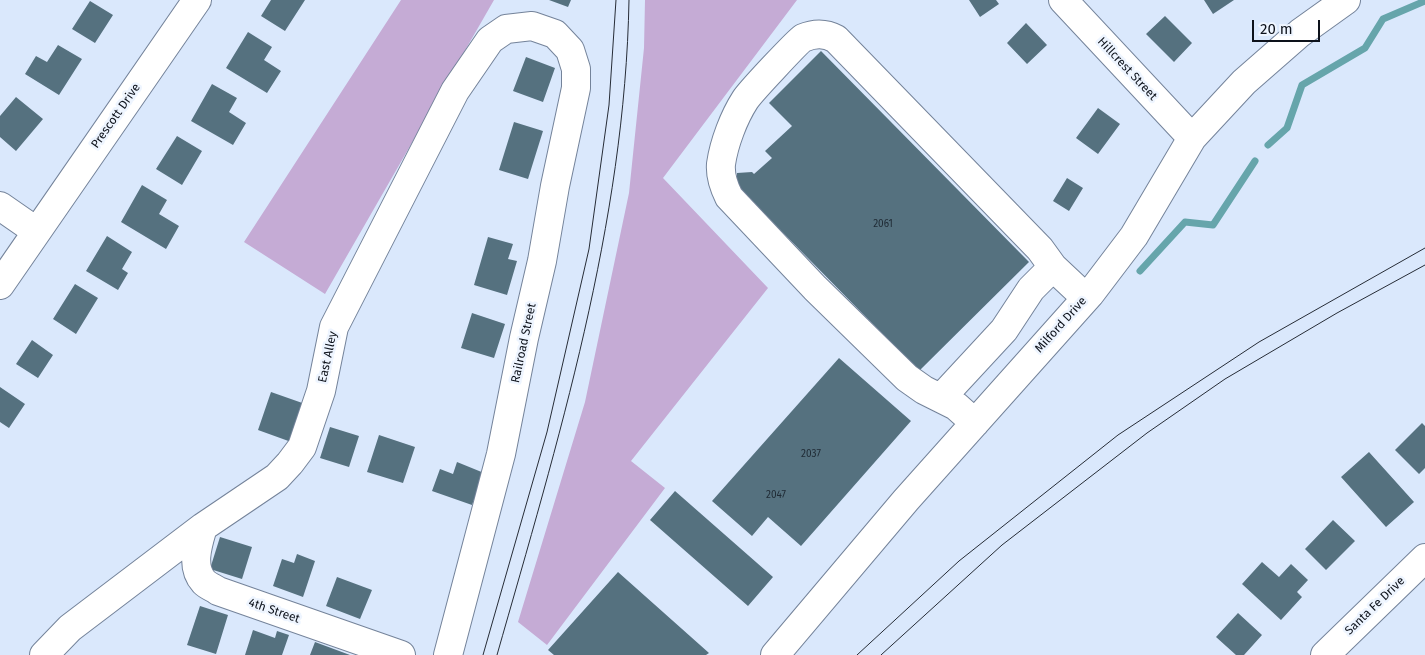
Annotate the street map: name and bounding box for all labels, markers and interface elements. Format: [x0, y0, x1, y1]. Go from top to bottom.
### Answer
scale bar [1255, 10, 1322, 42]
text: 20 m [1260, 20, 1293, 38]
street label: Hillcrest Street [1094, 35, 1160, 103]
street label: Prescott Drive [88, 81, 144, 151]
house number: 2061 [873, 218, 893, 230]
street label: Milford Drive [1032, 294, 1090, 356]
street label: Railroad Street [509, 302, 539, 384]
street label: East Alley [316, 330, 340, 384]
house number: 2037 [801, 448, 821, 460]
house number: 2047 [766, 489, 786, 501]
street label: Santa Fe Drive [1342, 574, 1408, 638]
street label: 4th Street [246, 595, 302, 627]

